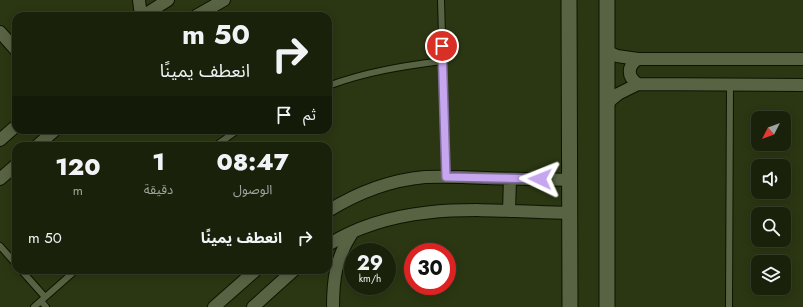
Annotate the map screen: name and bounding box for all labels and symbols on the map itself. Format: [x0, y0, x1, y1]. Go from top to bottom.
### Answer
pin [425, 29, 459, 63]
north arrow [751, 111, 791, 151]
position arrow [519, 158, 561, 200]
speed limit sign: 30 [404, 243, 456, 295]

